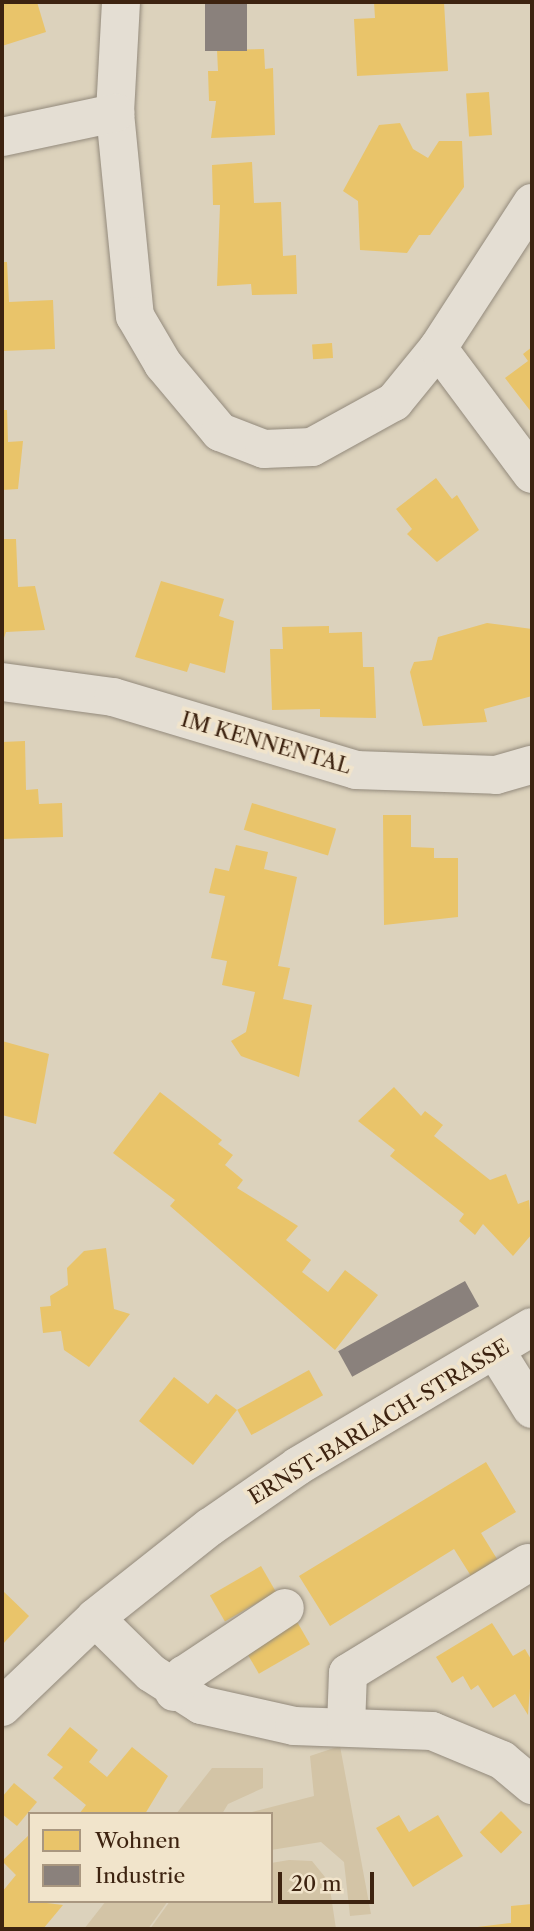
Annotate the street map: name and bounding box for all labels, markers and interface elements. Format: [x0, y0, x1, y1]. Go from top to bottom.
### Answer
street label: IM KENNENTAL [178, 707, 354, 779]
street label: ERNST-BARLACH-STRASSE [244, 1334, 514, 1510]
legend [28, 1812, 273, 1903]
text: Wohnen [95, 1828, 180, 1853]
scale bar [282, 1857, 378, 1901]
text: Industrie [95, 1863, 185, 1888]
text: 20 m [291, 1871, 342, 1896]

